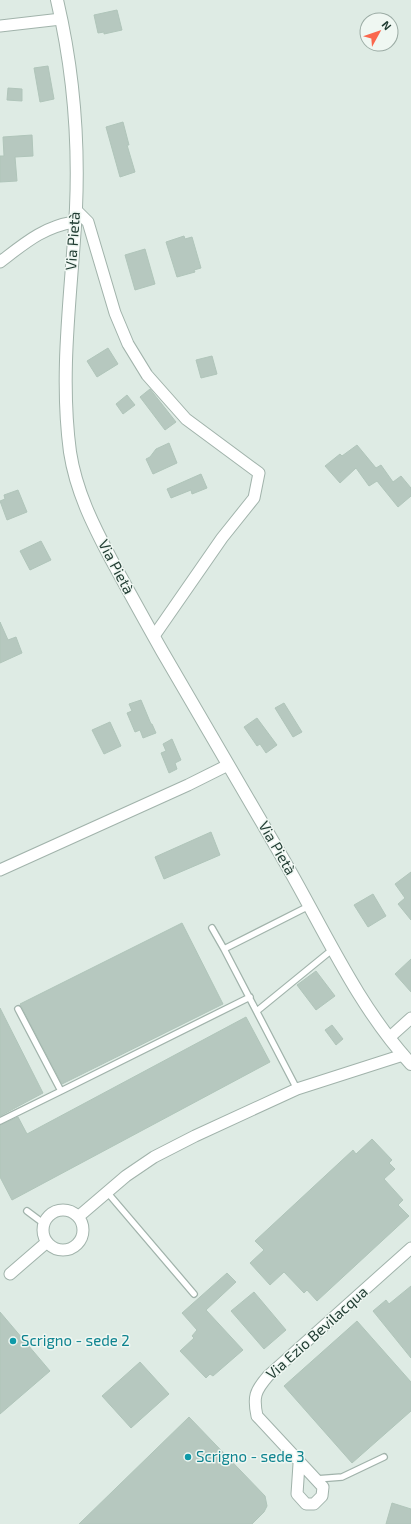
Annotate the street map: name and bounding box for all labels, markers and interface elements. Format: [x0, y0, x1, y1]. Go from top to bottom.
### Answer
north arrow [359, 12, 399, 52]
text: N [380, 18, 395, 33]
street label: Via Pietà [61, 211, 83, 271]
street label: Via Pietà [95, 536, 139, 597]
street label: Via Pietà [255, 817, 300, 878]
street label: Via Ezio Bevilacqua [262, 1282, 371, 1383]
place label: Scrigno - sede 2 [21, 1331, 130, 1349]
marker: Scrigno - sede 2 [8, 1336, 18, 1346]
place label: Scrigno - sede 3 [196, 1447, 305, 1465]
marker: Scrigno - sede 3 [183, 1452, 193, 1462]

